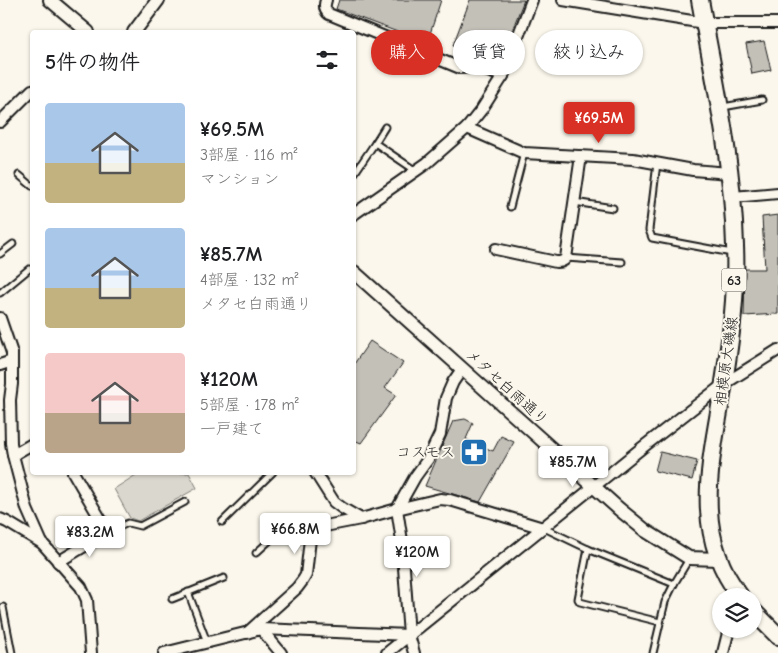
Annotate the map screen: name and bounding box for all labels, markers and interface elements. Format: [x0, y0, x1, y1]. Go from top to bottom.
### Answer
chip: 購入 [371, 30, 443, 75]
chip: 賃貸 [453, 30, 525, 75]
chip: 絞り込み [535, 30, 643, 75]
icon: filters [313, 46, 341, 74]
text: 5件の物件 [45, 50, 140, 74]
pin: ¥69.5M [558, 102, 640, 144]
text: ¥69.5M [575, 109, 623, 127]
text: ¥69.5M [200, 117, 264, 141]
icon: home [85, 123, 145, 183]
text: 3部屋 · 116 m² [200, 146, 298, 164]
text: マンション [200, 170, 279, 188]
text: ¥85.7M [200, 242, 262, 266]
icon: home [85, 248, 145, 308]
road number: 63 [722, 268, 746, 292]
text: 4部屋 · 132 m² [200, 271, 299, 289]
text: メタセ白雨通り [200, 295, 312, 313]
street label: 相模原大磯線 [711, 315, 741, 407]
street label: メタセ白雨通り [462, 345, 552, 429]
text: ¥120M [200, 367, 258, 391]
icon: home [85, 373, 145, 433]
text: 5部屋 · 178 m² [200, 396, 299, 414]
text: 一戸建て [200, 420, 264, 438]
pharmacy icon: コスモス [459, 437, 489, 467]
place label: コスモス [396, 443, 455, 461]
pin: ¥85.7M [532, 446, 614, 488]
text: ¥85.7M [549, 453, 597, 471]
pin: ¥66.8M [254, 512, 336, 555]
pin: ¥83.2M [49, 516, 131, 558]
text: ¥66.8M [271, 520, 319, 538]
text: ¥83.2M [66, 523, 114, 541]
pin: ¥120M [382, 536, 452, 578]
text: ¥120M [395, 543, 439, 561]
map controls [712, 588, 762, 638]
button: layers [712, 588, 762, 638]

